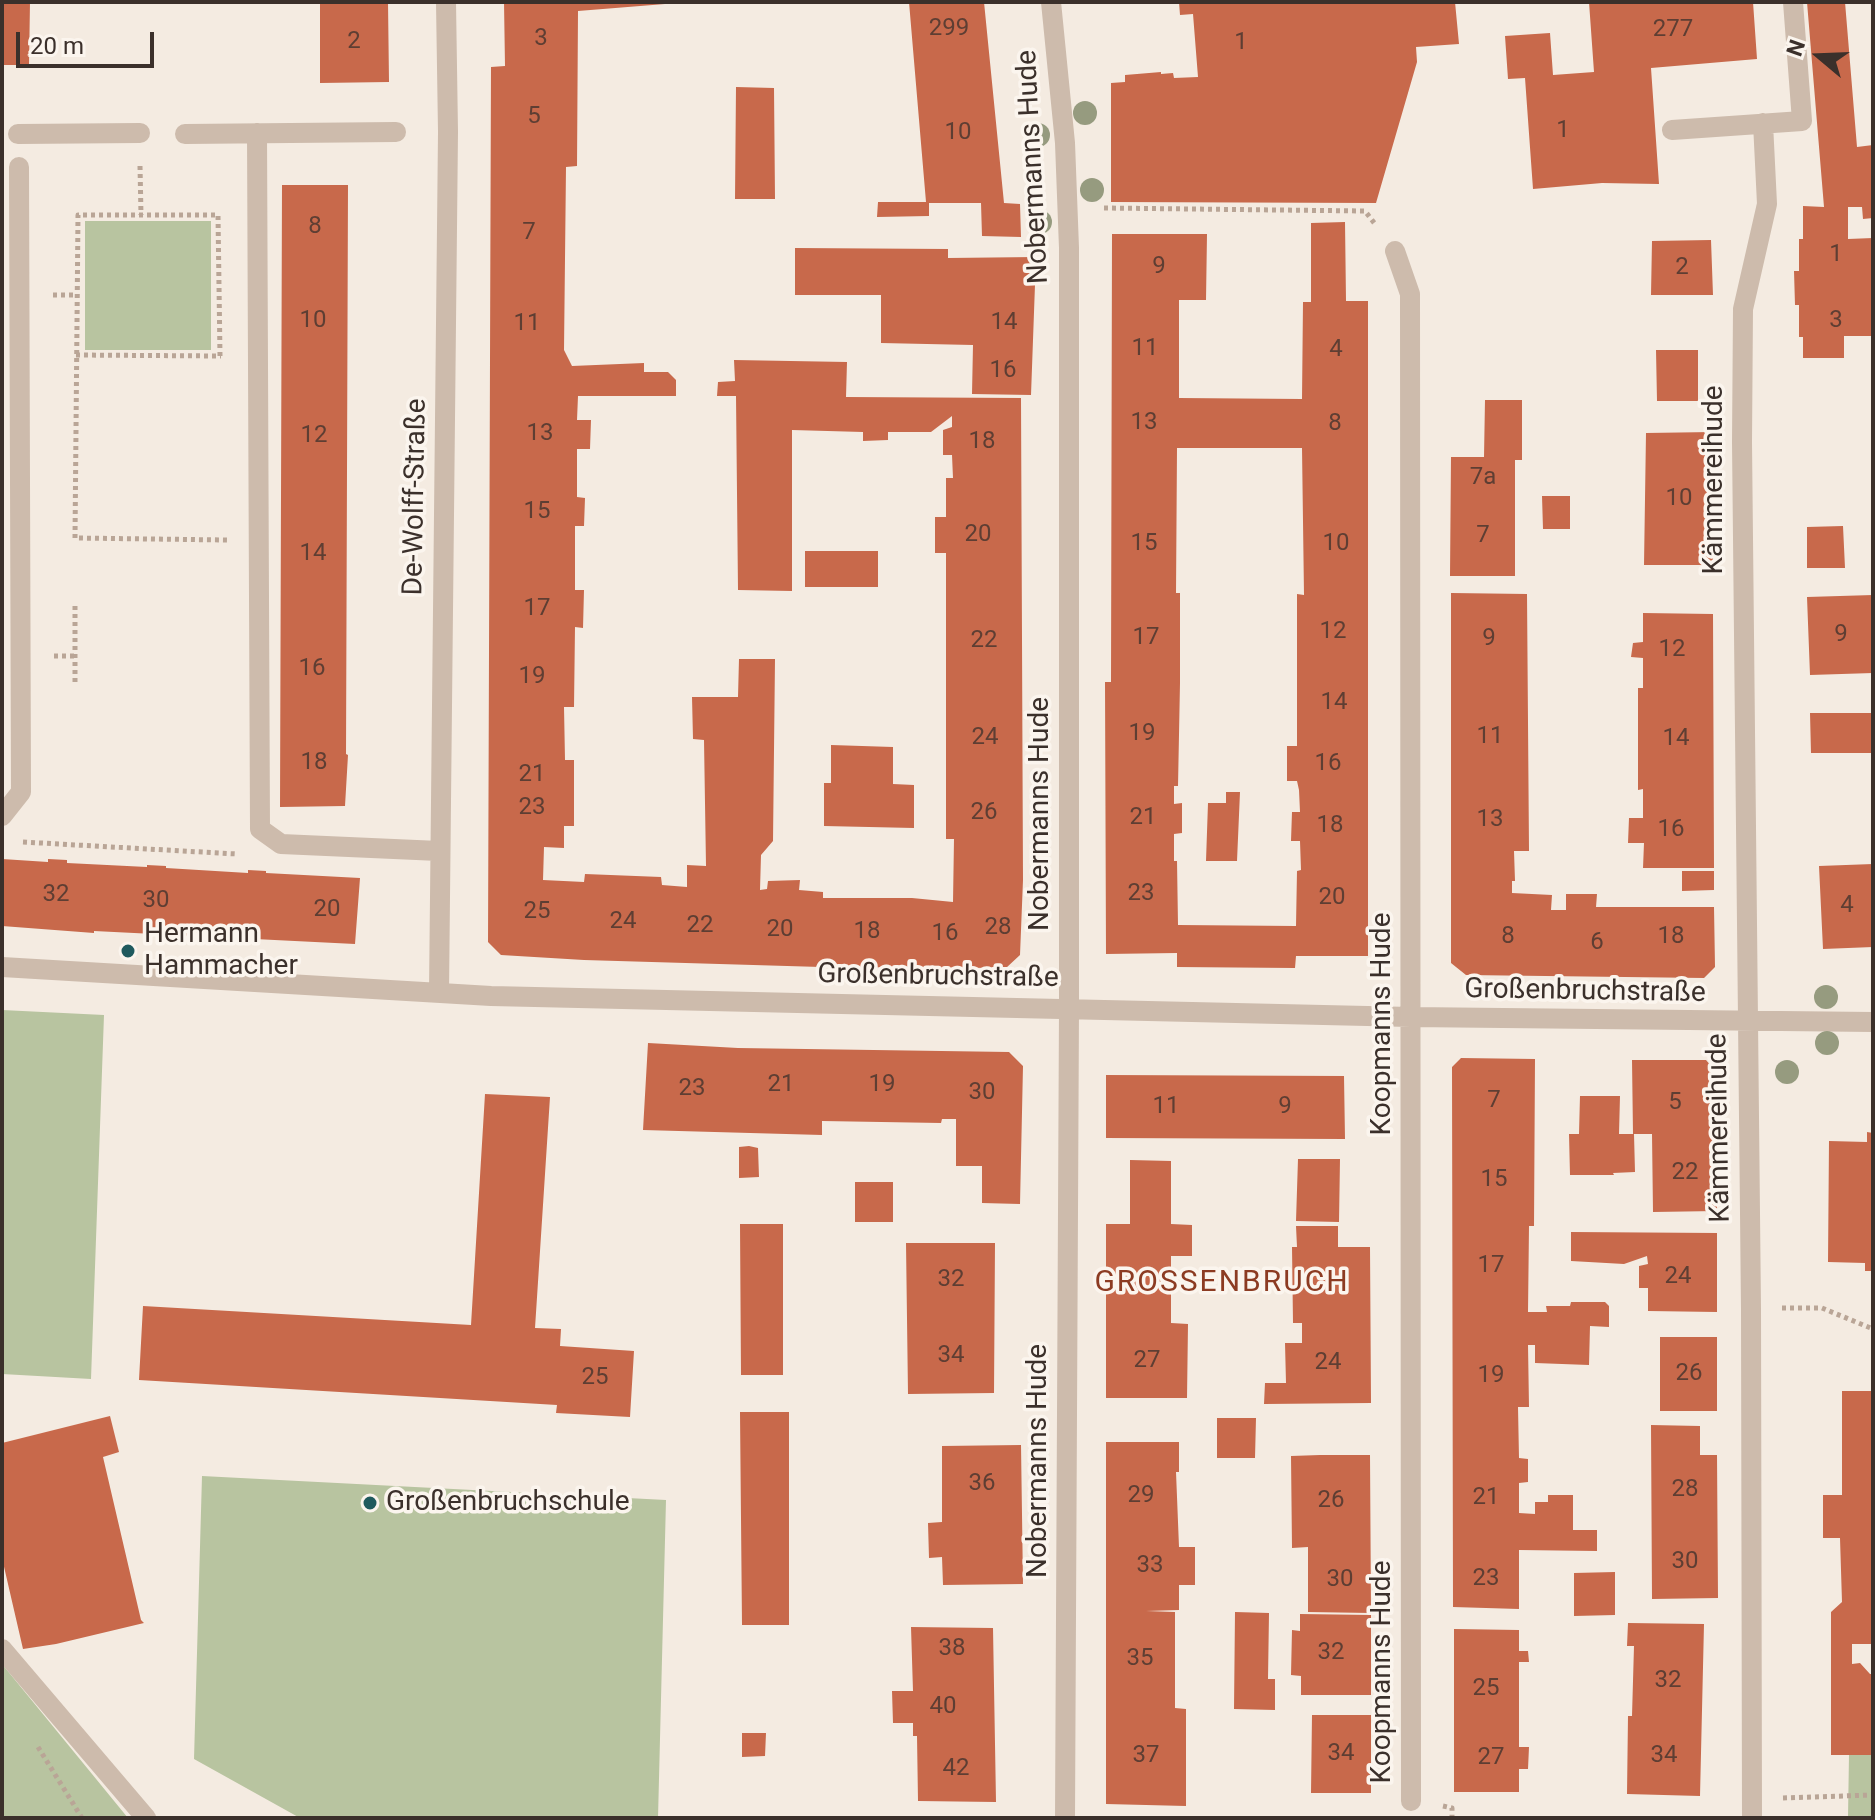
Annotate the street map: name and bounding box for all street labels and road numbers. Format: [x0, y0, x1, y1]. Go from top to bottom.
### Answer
street label: Nobermanns Hude [1011, 49, 1057, 285]
street label: Kämmereihude [1698, 385, 1732, 575]
street label: De-Wolff-Straße [397, 398, 435, 596]
street label: Nobermanns Hude [1024, 697, 1058, 931]
street label: Koopmanns Hude [1366, 912, 1400, 1136]
street label: Großenbruchstraße [817, 958, 1059, 996]
street label: Großenbruchstraße [1464, 973, 1706, 1011]
street label: Kämmereihude [1702, 1033, 1738, 1223]
street label: Nobermanns Hude [1022, 1344, 1056, 1578]
street label: Koopmanns Hude [1366, 1560, 1400, 1784]

